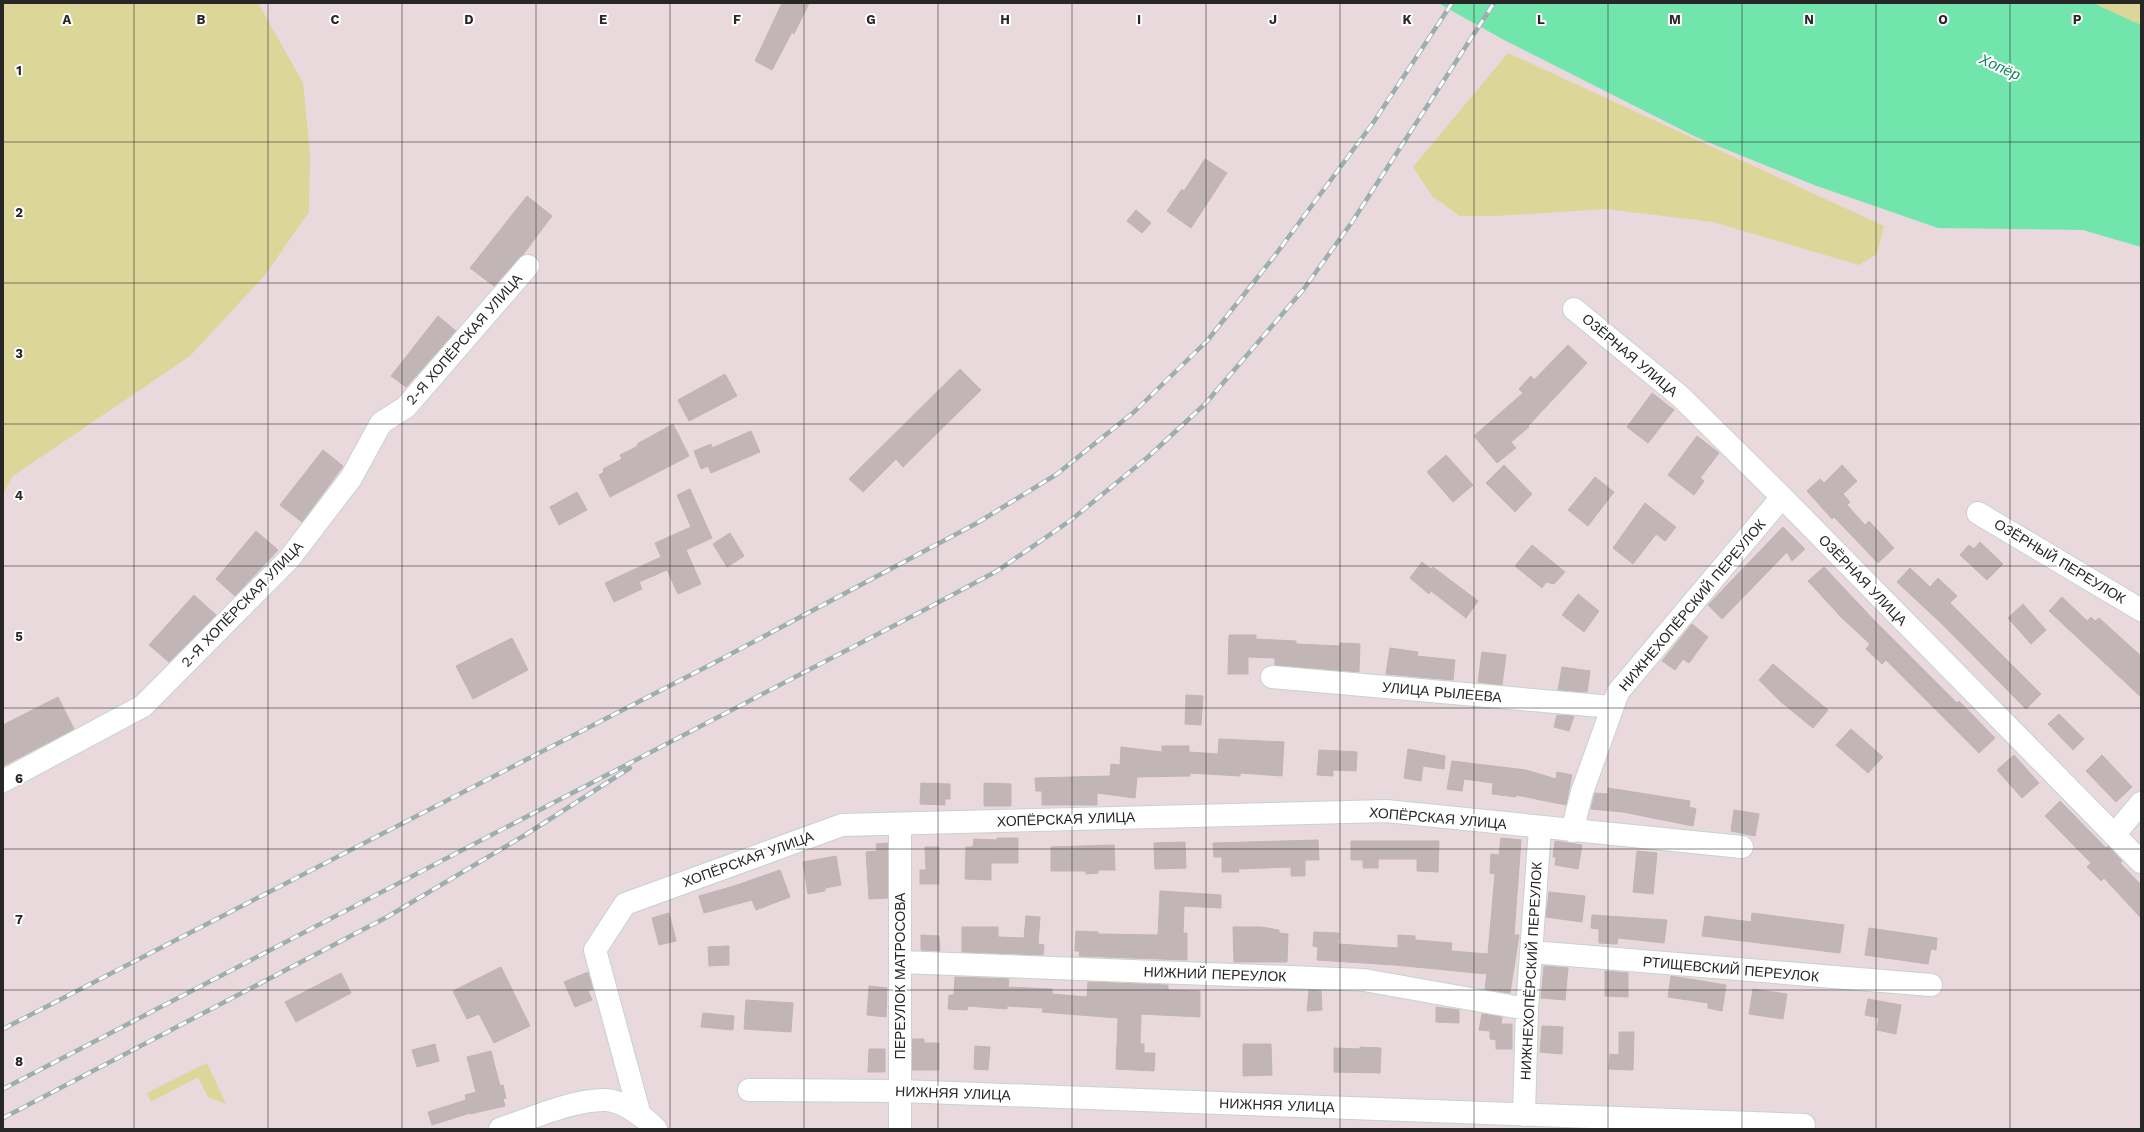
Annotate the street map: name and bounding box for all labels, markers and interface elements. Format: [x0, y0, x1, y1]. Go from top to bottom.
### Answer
text: A [63, 12, 72, 27]
text: B [197, 12, 206, 27]
text: C [331, 12, 340, 27]
text: D [464, 12, 474, 27]
text: E [599, 12, 607, 27]
text: F [733, 12, 741, 27]
text: G [866, 12, 876, 27]
text: H [1000, 12, 1010, 27]
text: I [1137, 12, 1141, 27]
text: J [1269, 12, 1277, 27]
text: K [1402, 12, 1412, 27]
text: L [1537, 12, 1545, 27]
text: M [1669, 12, 1681, 27]
text: N [1804, 12, 1814, 27]
text: O [1938, 12, 1948, 27]
text: P [2073, 12, 2082, 27]
water label: Хопёр [1976, 50, 2023, 84]
text: 1 [16, 63, 22, 78]
text: 2 [15, 205, 23, 220]
street label: 2-Я ХОПЁРСКАЯ УЛИЦА [403, 270, 526, 408]
street label: ОЗЁРНАЯ УЛИЦА [1579, 310, 1682, 400]
text: 3 [15, 346, 23, 361]
text: 4 [15, 488, 24, 503]
street label: НИЖНЕХОПЁРСКИЙ ПЕРЕУЛОК [1615, 515, 1769, 694]
street label: ОЗЁРНЫЙ ПЕРЕУЛОК [1992, 515, 2130, 607]
street label: ОЗЁРНАЯ УЛИЦА [1816, 531, 1911, 629]
street label: 2-Я ХОПЁРСКАЯ УЛИЦА [178, 538, 307, 670]
text: 5 [15, 629, 23, 644]
street label: УЛИЦА РЫЛЕЕВА [1382, 679, 1503, 705]
text: 6 [15, 771, 23, 786]
street label: ХОПЁРСКАЯ УЛИЦА [1368, 804, 1508, 832]
street label: ХОПЁРСКАЯ УЛИЦА [997, 809, 1136, 829]
street label: ХОПЁРСКАЯ УЛИЦА [680, 828, 816, 890]
street label: НИЖНЕХОПЁРСКИЙ ПЕРЕУЛОК [1516, 860, 1545, 1081]
street label: ПЕРЕУЛОК МАТРОСОВА [892, 892, 908, 1059]
text: 7 [15, 912, 23, 927]
street label: РТИЩЕВСКИЙ ПЕРЕУЛОК [1642, 952, 1821, 985]
street label: НИЖНИЙ ПЕРЕУЛОК [1143, 963, 1288, 985]
text: 8 [15, 1054, 23, 1069]
street label: НИЖНЯЯ УЛИЦА [895, 1083, 1012, 1103]
street label: НИЖНЯЯ УЛИЦА [1219, 1095, 1336, 1115]

